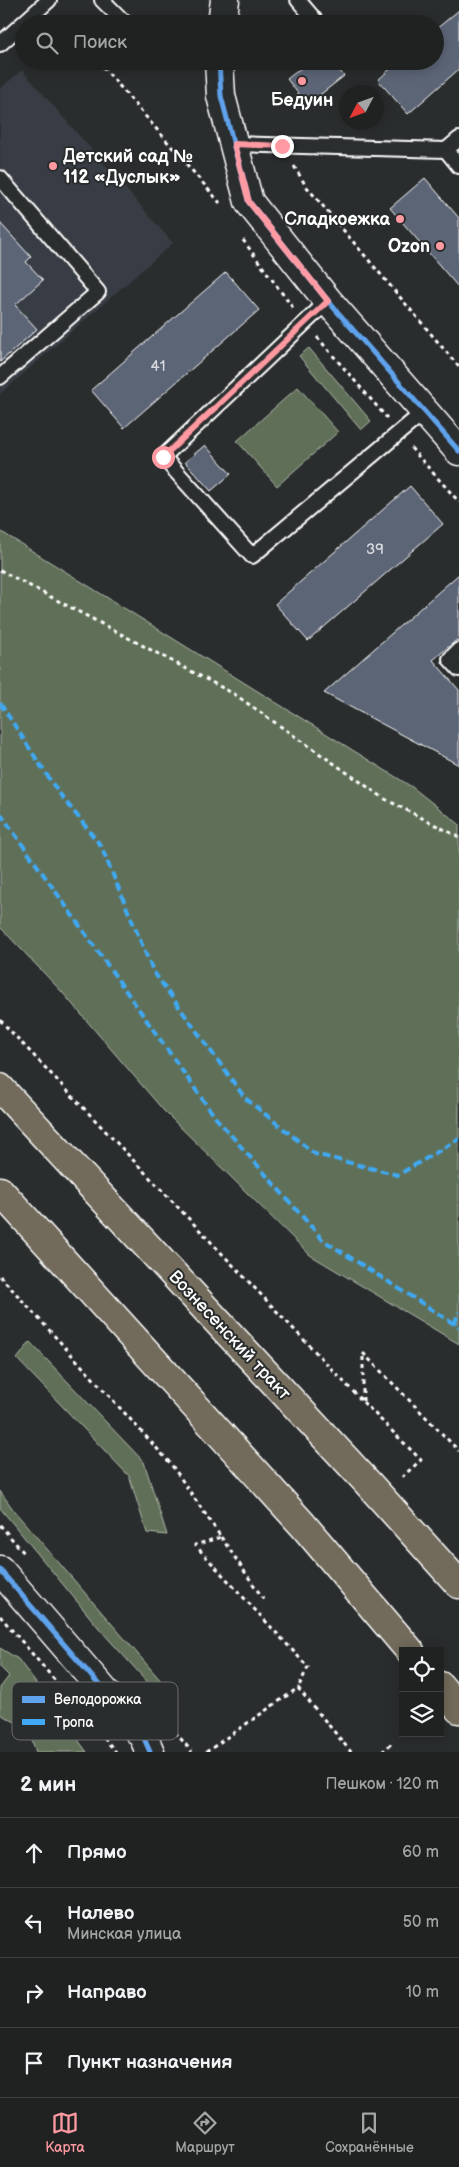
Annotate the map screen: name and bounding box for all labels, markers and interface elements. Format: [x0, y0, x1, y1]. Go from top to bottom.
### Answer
search box [15, 15, 444, 70]
icon: search [33, 29, 61, 57]
text: Поиск [73, 31, 127, 54]
marker: Бедуин [296, 75, 308, 87]
north arrow [339, 85, 384, 130]
place label: Бедуин [271, 90, 333, 111]
route end [271, 135, 294, 158]
place label: Детский сад № 112 «Дуслык» [63, 146, 193, 188]
marker: Детский сад № 112 «Дуслык» [47, 160, 59, 172]
place label: Сладкоежка [284, 209, 391, 230]
marker: Сладкоежка [394, 213, 406, 225]
place label: Ozon [388, 236, 430, 257]
marker: Ozon [434, 240, 446, 252]
house number: 41 [151, 357, 165, 376]
route start [152, 446, 175, 469]
house number: 39 [366, 540, 384, 559]
street label: Вознесенский тракт [164, 1266, 295, 1405]
map controls [399, 1647, 444, 1737]
button: locate [399, 1647, 444, 1692]
legend [12, 1682, 178, 1740]
text: Велодорожка [54, 1691, 142, 1708]
button: layers [399, 1692, 444, 1737]
text: Тропа [54, 1714, 94, 1731]
text: 2 мин [20, 1772, 76, 1797]
text: Пешком · 120 m [326, 1775, 439, 1794]
icon: ahead [20, 1839, 48, 1867]
text: Прямо [67, 1841, 127, 1864]
text: 60 m [402, 1843, 439, 1862]
text: Налево [67, 1902, 134, 1925]
icon: left [20, 1909, 48, 1937]
text: 50 m [403, 1913, 439, 1932]
text: Минская улица [67, 1925, 181, 1944]
icon: right [20, 1979, 48, 2007]
text: Направо [67, 1981, 147, 2004]
text: 10 m [406, 1983, 439, 2002]
icon: arrive [20, 2049, 48, 2077]
text: Пункт назначения [67, 2051, 232, 2074]
tab: Карта [45, 2109, 85, 2156]
tab: Маршрут [175, 2109, 235, 2156]
tab: Сохранённые [325, 2109, 414, 2156]

